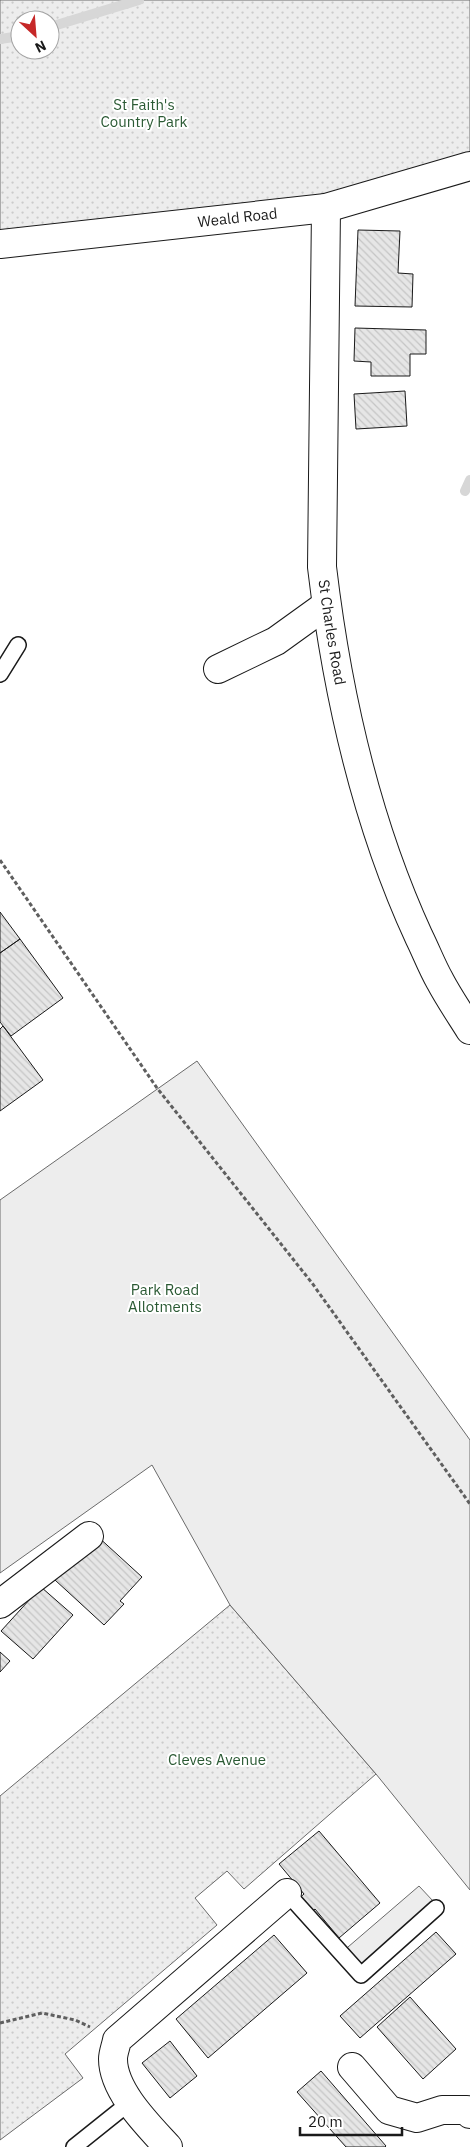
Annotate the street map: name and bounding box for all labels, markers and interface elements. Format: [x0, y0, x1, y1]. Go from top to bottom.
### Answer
north arrow [10, 10, 60, 60]
text: N [32, 36, 49, 57]
park label: St Faith's Country Park [100, 95, 188, 131]
street label: Weald Road [197, 203, 278, 231]
street label: St Charles Road [315, 578, 350, 687]
park label: Park Road Allotments [128, 1280, 202, 1316]
park label: Cleves Avenue [168, 1750, 266, 1769]
scale bar [300, 2104, 402, 2136]
text: 20 m [308, 2112, 343, 2131]

